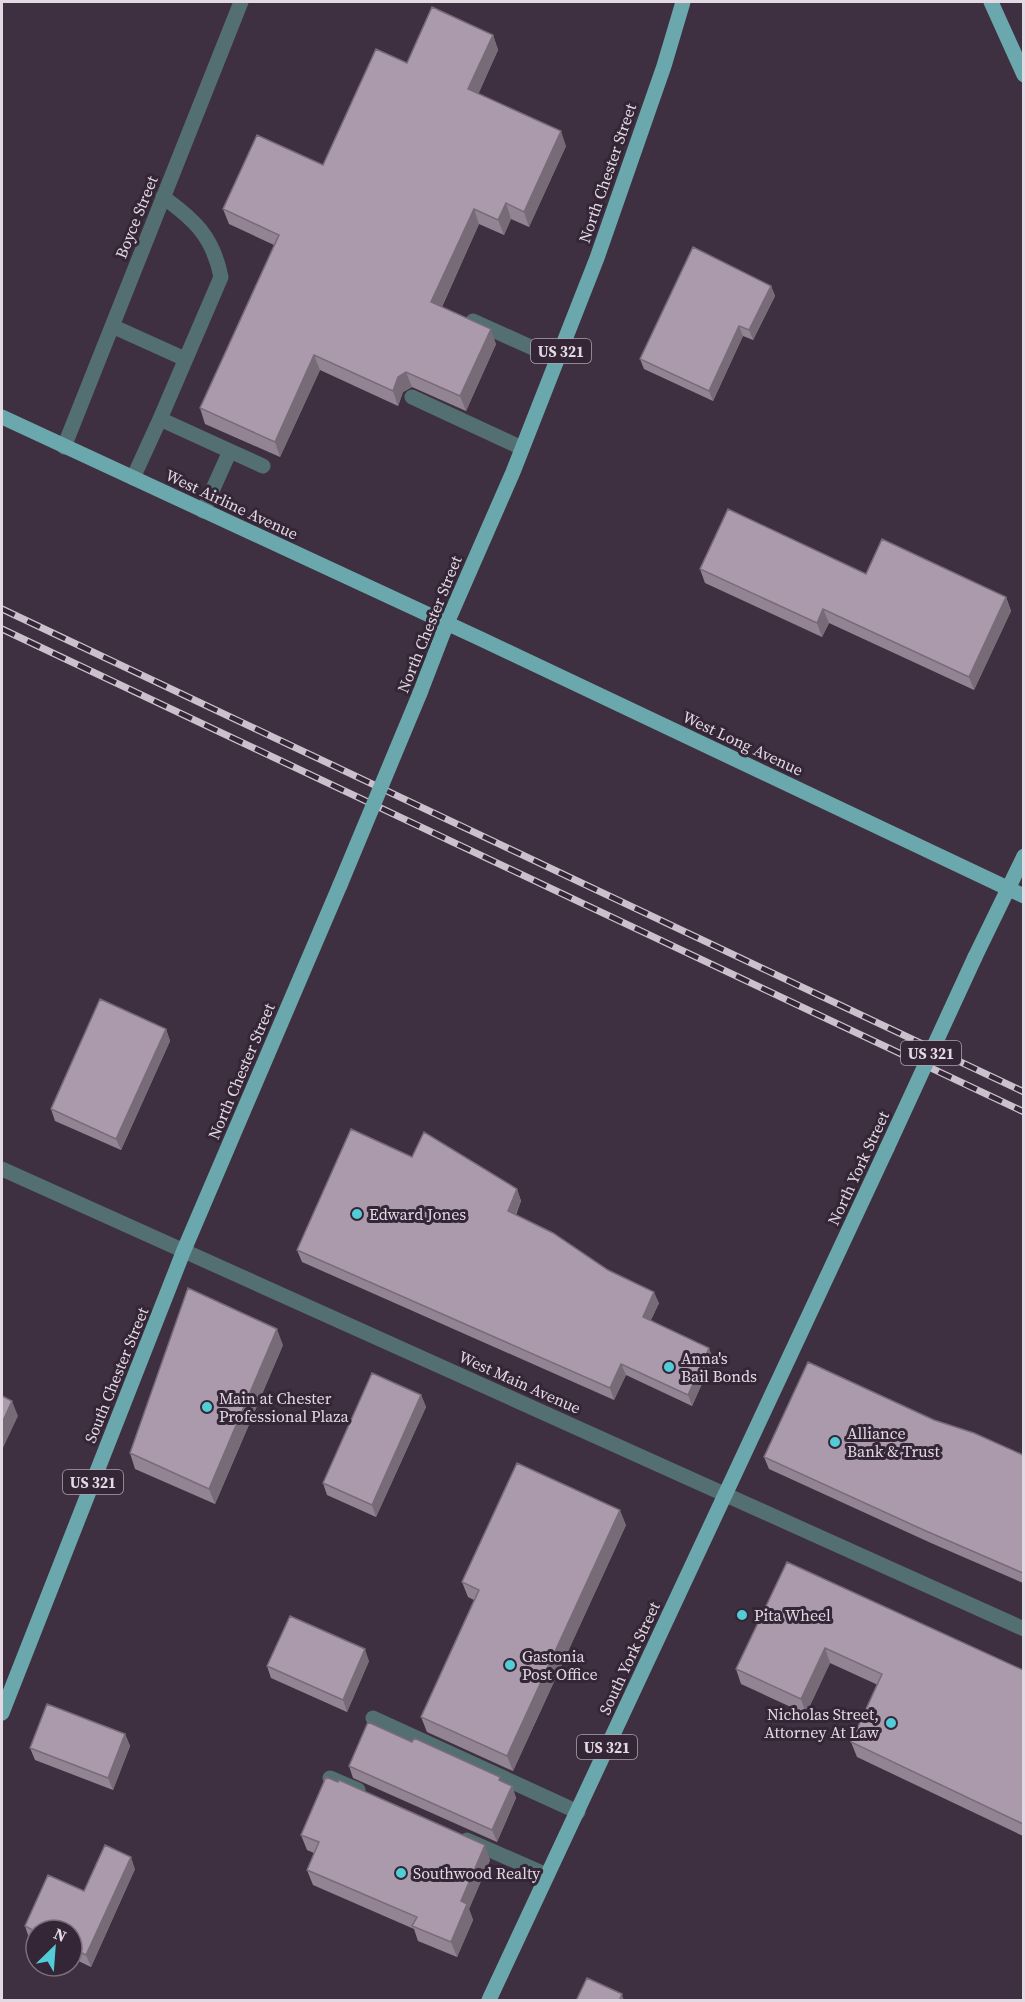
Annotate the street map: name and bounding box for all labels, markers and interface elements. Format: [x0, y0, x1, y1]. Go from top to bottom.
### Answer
street label: North Chester Street [573, 100, 641, 246]
street label: Boyce Street [109, 172, 163, 262]
road number: US 321 [531, 339, 591, 363]
street label: West Airline Avenue [162, 464, 302, 544]
street label: North Chester Street [391, 551, 467, 696]
street label: West Long Avenue [679, 705, 807, 781]
street label: North Chester Street [202, 999, 280, 1143]
road number: US 321 [901, 1041, 961, 1065]
street label: North York Street [822, 1107, 894, 1229]
place label: Edward Jones [369, 1203, 466, 1225]
marker: Edward Jones [350, 1207, 364, 1221]
street label: South Chester Street [79, 1303, 154, 1446]
street label: West Main Avenue [456, 1345, 584, 1419]
place label: Anna's Bail Bonds [681, 1347, 757, 1387]
marker: Anna's Bail Bonds [662, 1360, 676, 1374]
place label: Main at Chester Professional Plaza [219, 1387, 349, 1427]
marker: Main at Chester Professional Plaza [200, 1400, 214, 1414]
place label: Alliance Bank & Trust [847, 1422, 940, 1462]
marker: Alliance Bank & Trust [828, 1435, 842, 1449]
road number: US 321 [63, 1470, 123, 1494]
street label: South York Street [593, 1597, 665, 1718]
place label: Pita Wheel [754, 1604, 831, 1626]
marker: Pita Wheel [735, 1608, 749, 1622]
place label: Gastonia Post Office [522, 1645, 598, 1685]
marker: Gastonia Post Office [503, 1658, 517, 1672]
place label: Nicholas Street, Attorney At Law [764, 1703, 880, 1743]
marker: Nicholas Street, Attorney At Law [884, 1716, 898, 1730]
road number: US 321 [577, 1735, 637, 1759]
place label: Southwood Realty [413, 1862, 541, 1884]
marker: Southwood Realty [394, 1866, 408, 1880]
north arrow [24, 1918, 84, 1978]
text: N [50, 1922, 71, 1947]

